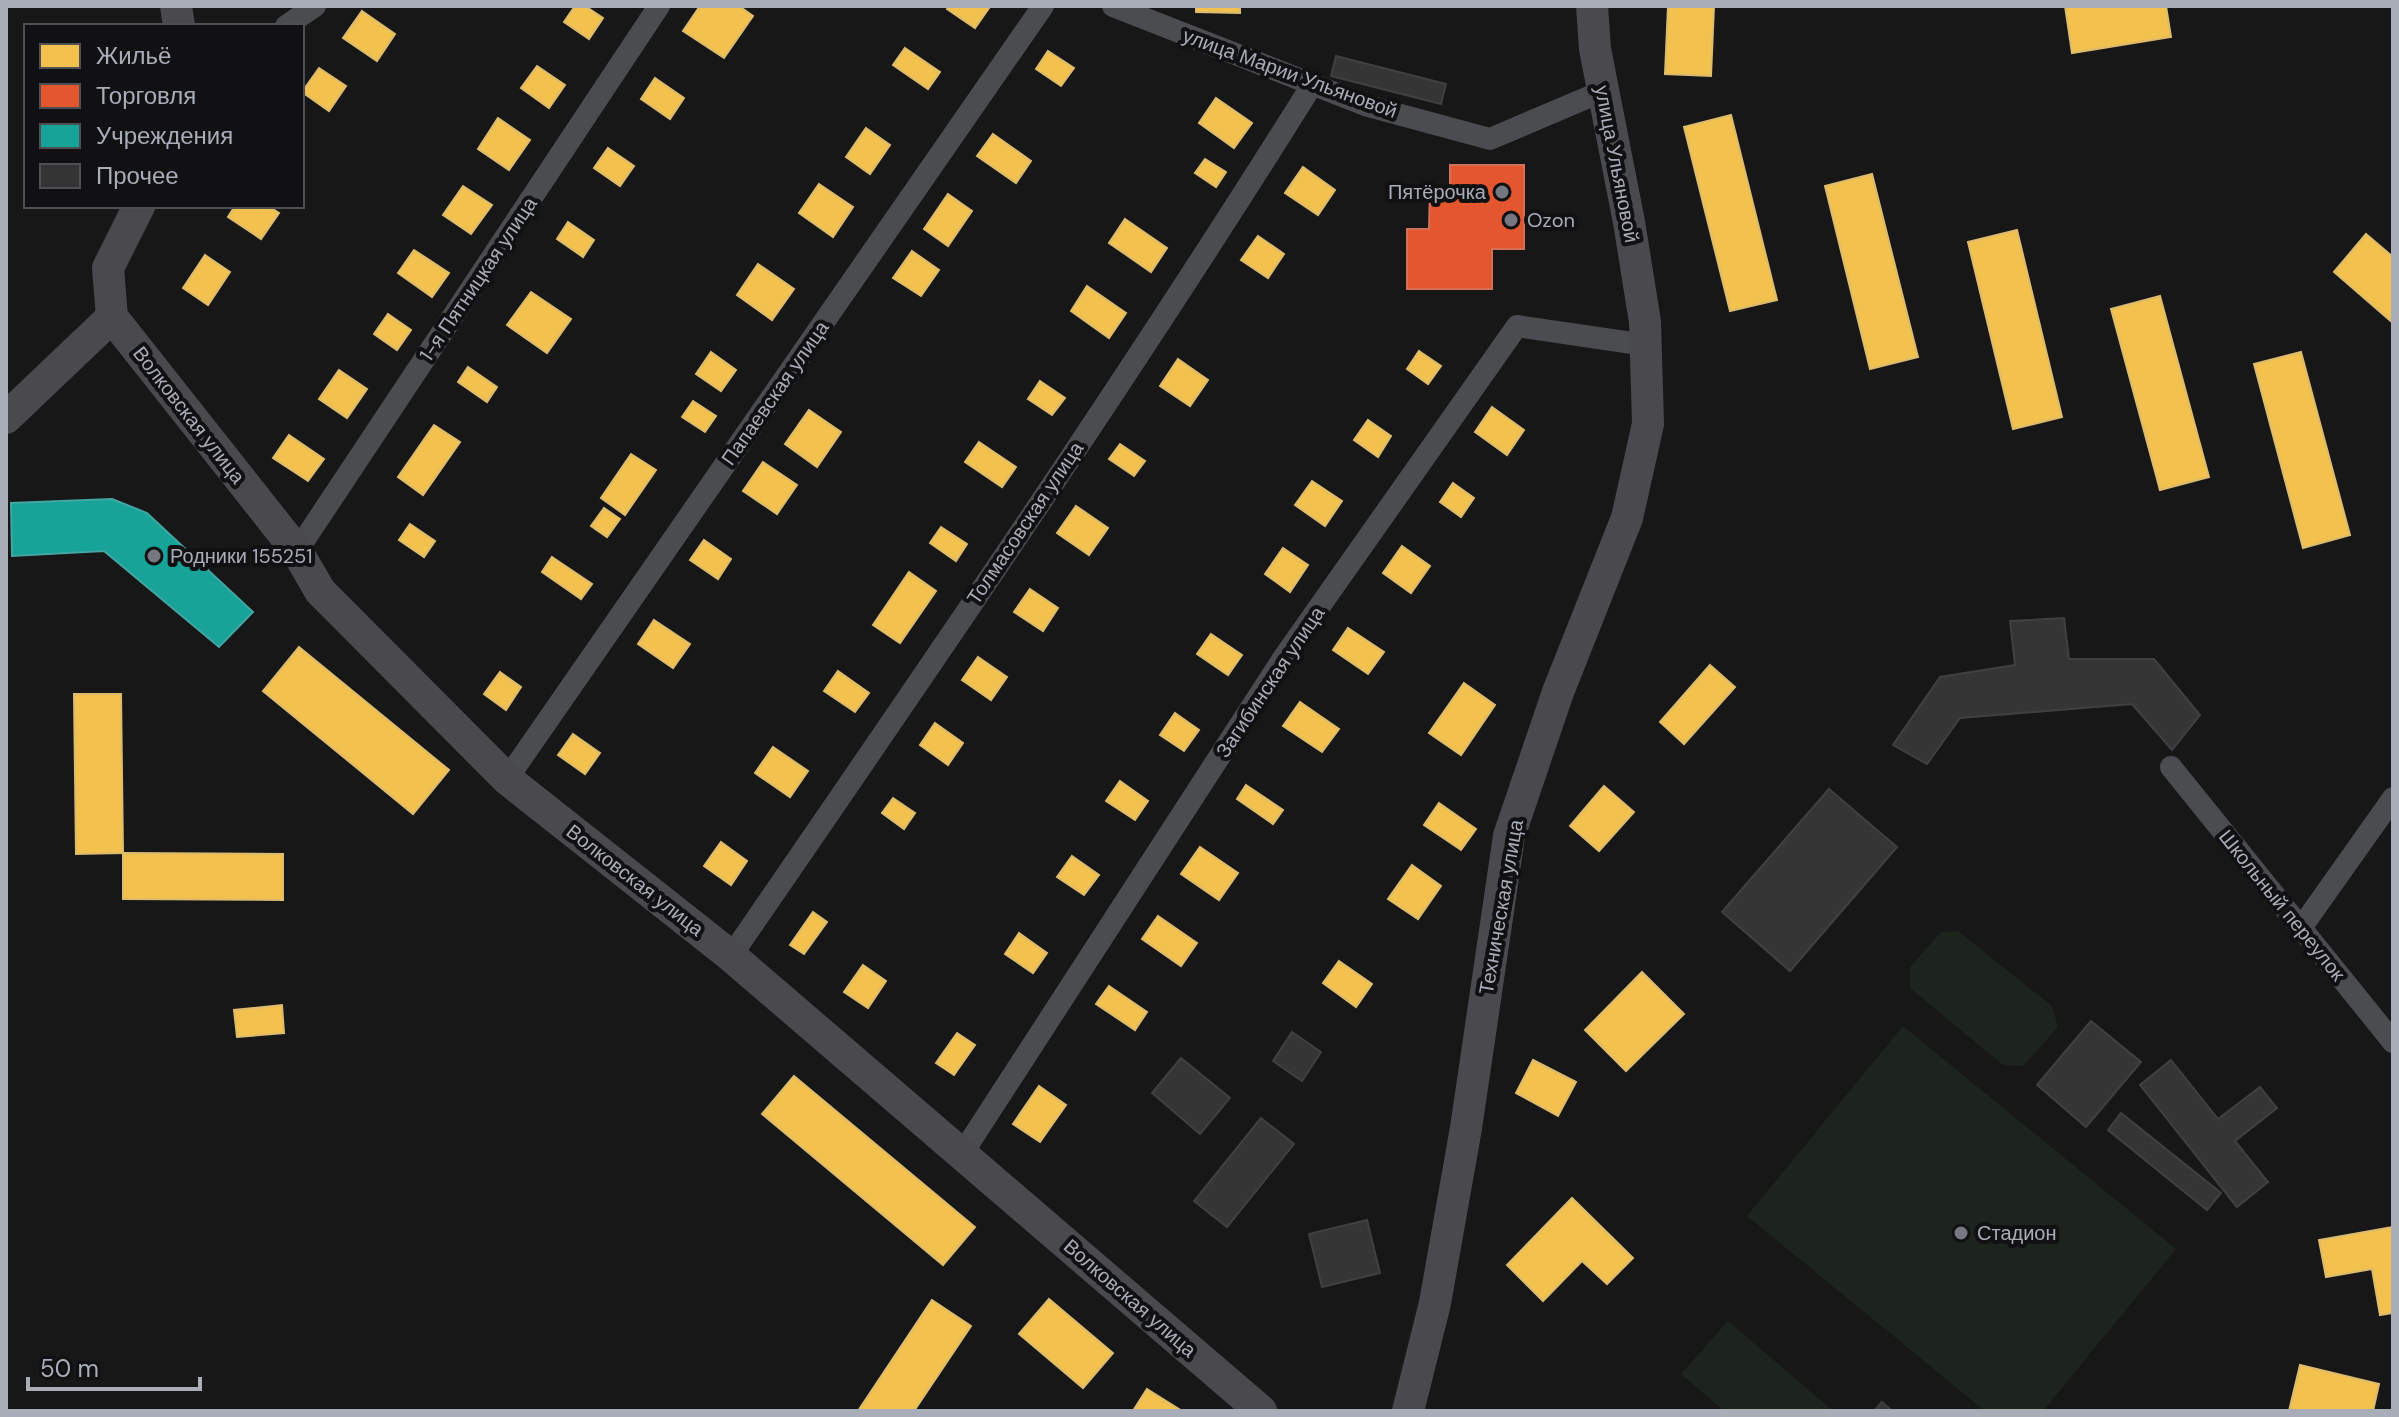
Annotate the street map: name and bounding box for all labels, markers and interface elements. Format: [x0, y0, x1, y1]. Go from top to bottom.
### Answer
street label: улица Марии Ульяновой [1179, 22, 1401, 124]
legend [24, 24, 304, 208]
text: Жильё [96, 40, 171, 71]
text: Торговля [96, 80, 196, 111]
street label: улица Ульяновой [1589, 83, 1645, 245]
text: Учреждения [96, 120, 233, 151]
text: Прочее [96, 160, 179, 191]
place label: Пятёрочка [1388, 179, 1487, 205]
marker: Пятёрочка [1493, 183, 1511, 201]
street label: 1-я Пятницкая улица [413, 191, 543, 366]
place label: Ozon [1527, 207, 1575, 233]
marker: Ozon [1502, 211, 1520, 229]
street label: Папаевская улица [715, 315, 835, 470]
street label: Волковская улица [127, 341, 251, 490]
street label: Толмасовская улица [961, 436, 1090, 609]
place label: Родники 155251 [170, 543, 313, 569]
marker: Родники 155251 [145, 547, 163, 565]
street label: Загибинская улица [1210, 601, 1331, 763]
street label: Техническая улица [1473, 817, 1529, 996]
street label: Волковская улица [561, 818, 710, 942]
street label: Школьный переулок [2213, 824, 2351, 986]
place label: Стадион [1977, 1220, 2057, 1246]
marker: Стадион [1952, 1224, 1970, 1242]
street label: Волковская улица [1058, 1233, 1202, 1363]
scale bar [28, 1341, 200, 1391]
text: 50 m [40, 1353, 99, 1384]

